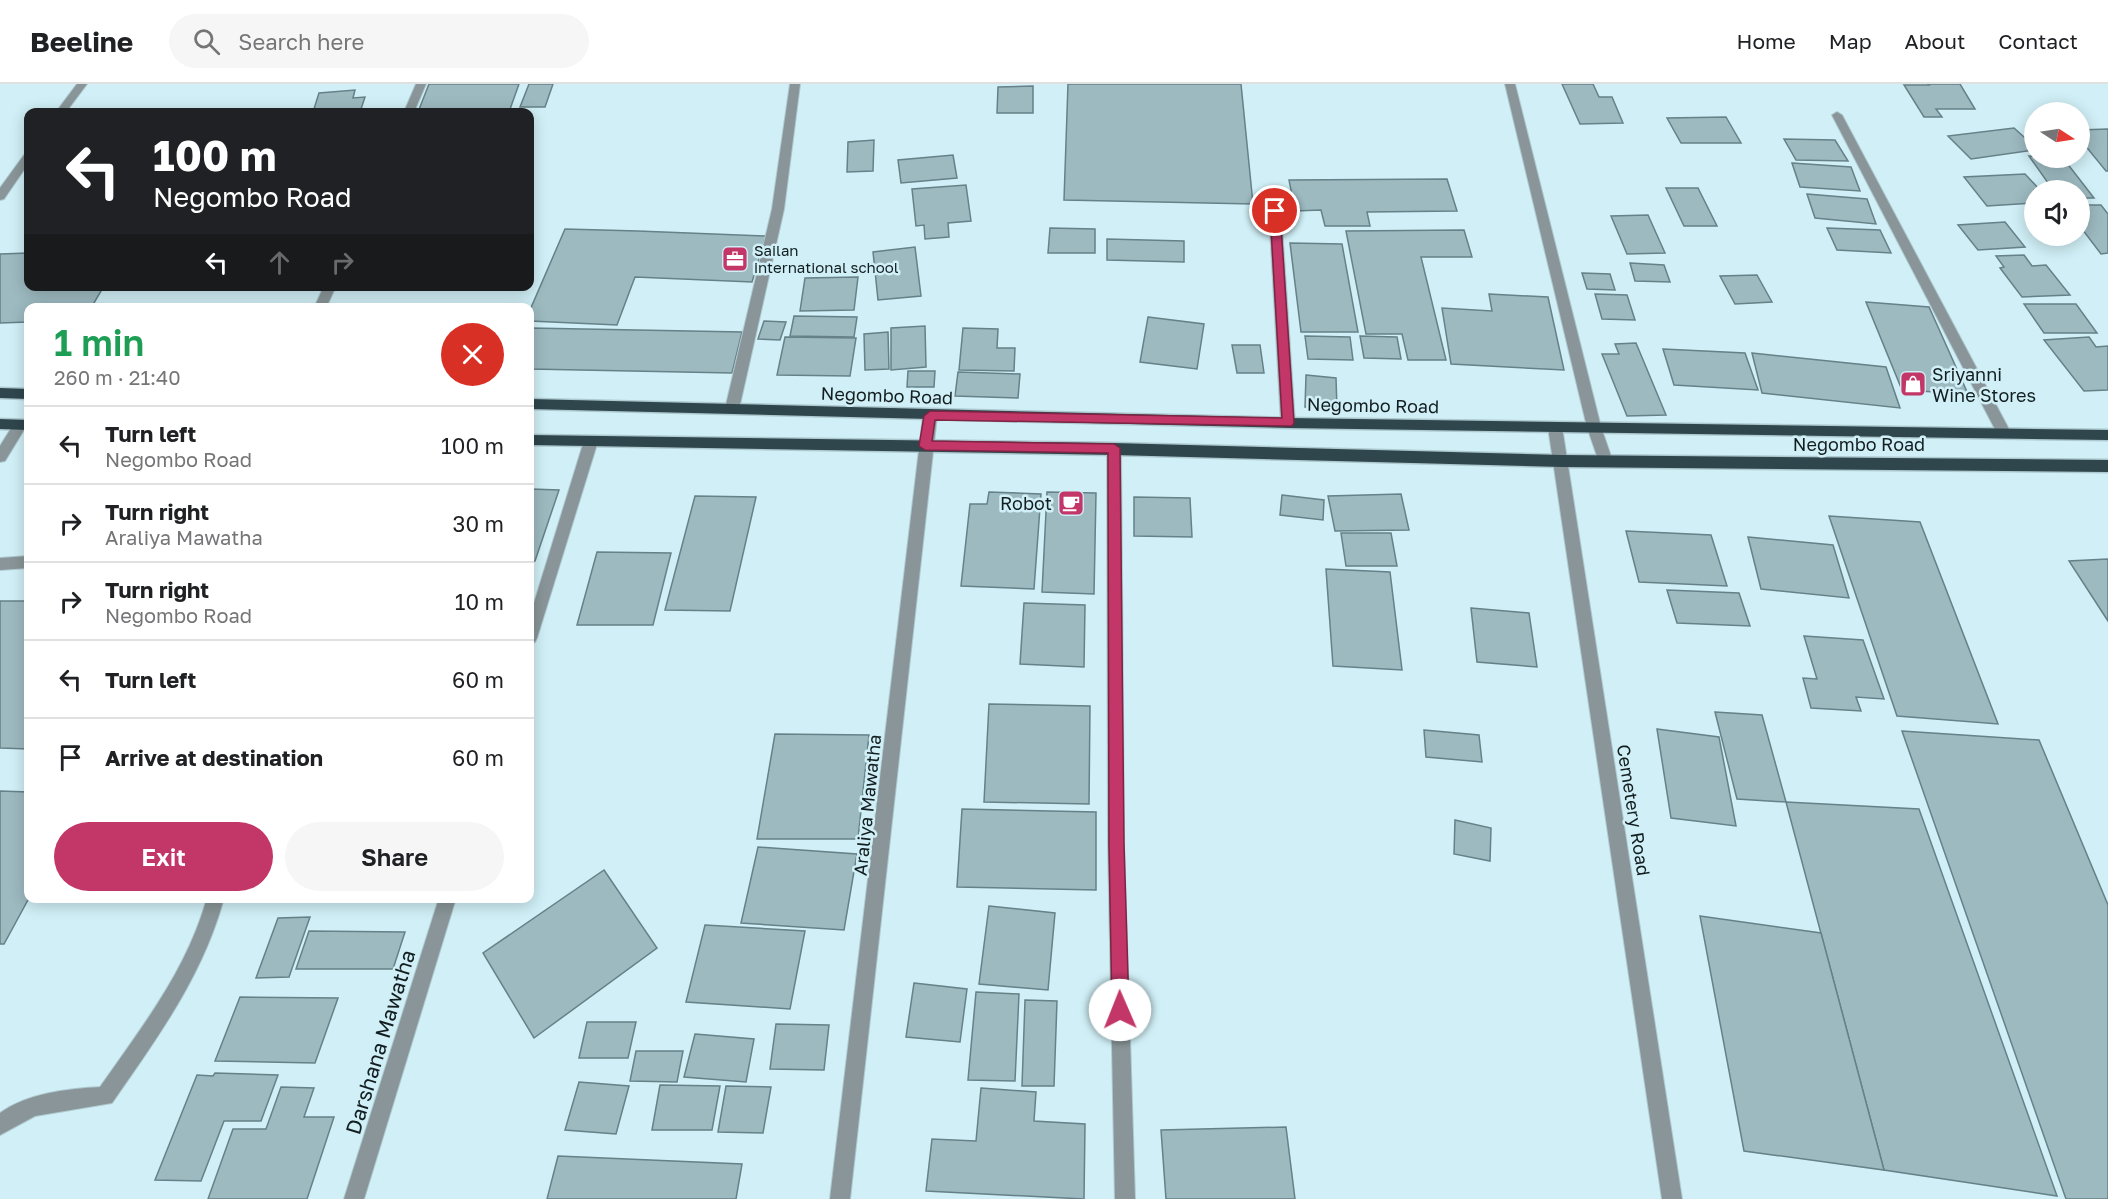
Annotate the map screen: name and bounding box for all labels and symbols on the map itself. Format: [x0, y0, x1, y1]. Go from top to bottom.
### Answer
north arrow [2024, 102, 2090, 168]
pin [1249, 185, 1300, 236]
place label: Sailan international school [754, 241, 899, 276]
office icon: Sailan international school [720, 244, 750, 274]
place label: Sriyanni Wine Stores [1932, 363, 2036, 406]
shop icon: Sriyanni Wine Stores [1898, 369, 1928, 399]
street label: Negombo Road [820, 382, 954, 408]
street label: Negombo Road [1307, 393, 1439, 417]
street label: Negombo Road [1793, 433, 1925, 455]
cafe icon: Robot [1056, 488, 1086, 518]
place label: Robot [1000, 492, 1052, 514]
street label: Araliya Mawatha [849, 733, 885, 877]
street label: Cemetery Road [1613, 743, 1655, 877]
street label: Darshana Mawatha [340, 946, 420, 1138]
position arrow [1088, 978, 1152, 1042]

